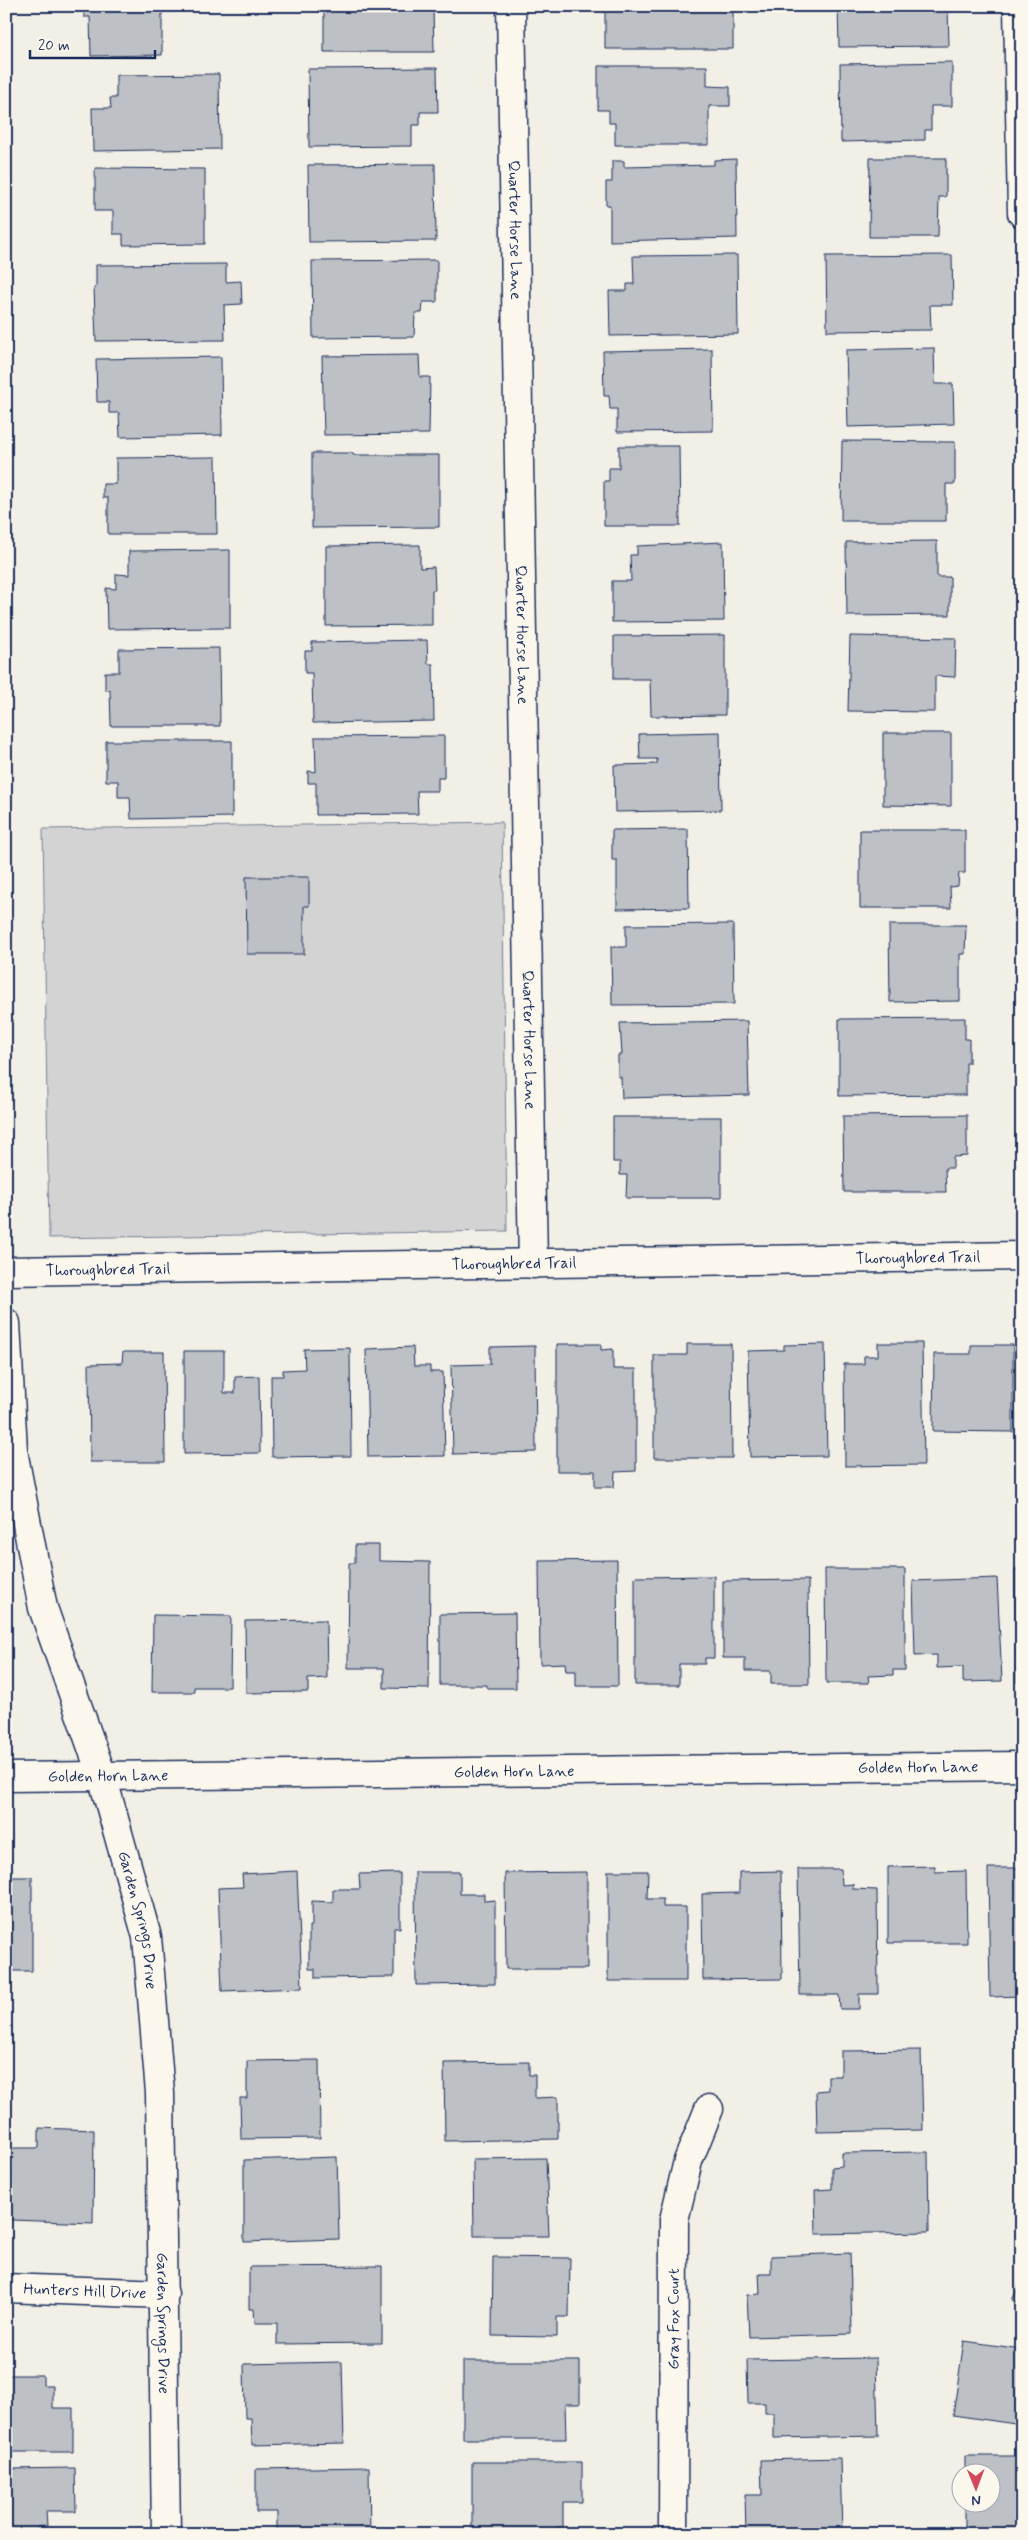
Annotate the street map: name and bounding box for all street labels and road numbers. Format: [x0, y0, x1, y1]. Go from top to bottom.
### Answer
street label: Quarter Horse Lane [503, 160, 527, 300]
street label: Quarter Horse Lane [510, 565, 534, 705]
street label: Quarter Horse Lane [517, 970, 541, 1110]
street label: Thoroughbred Trail [855, 1246, 981, 1269]
street label: Thoroughbred Trail [451, 1252, 577, 1275]
street label: Thoroughbred Trail [45, 1258, 171, 1281]
street label: Golden Horn Lane [857, 1756, 978, 1778]
street label: Golden Horn Lane [454, 1760, 574, 1783]
street label: Golden Horn Lane [48, 1765, 168, 1787]
street label: Garden Springs Drive [113, 1848, 162, 1990]
street label: Garden Springs Drive [152, 2252, 175, 2394]
street label: Gray Fox Court [663, 2268, 684, 2370]
street label: Hunters Hill Drive [23, 2278, 147, 2304]

